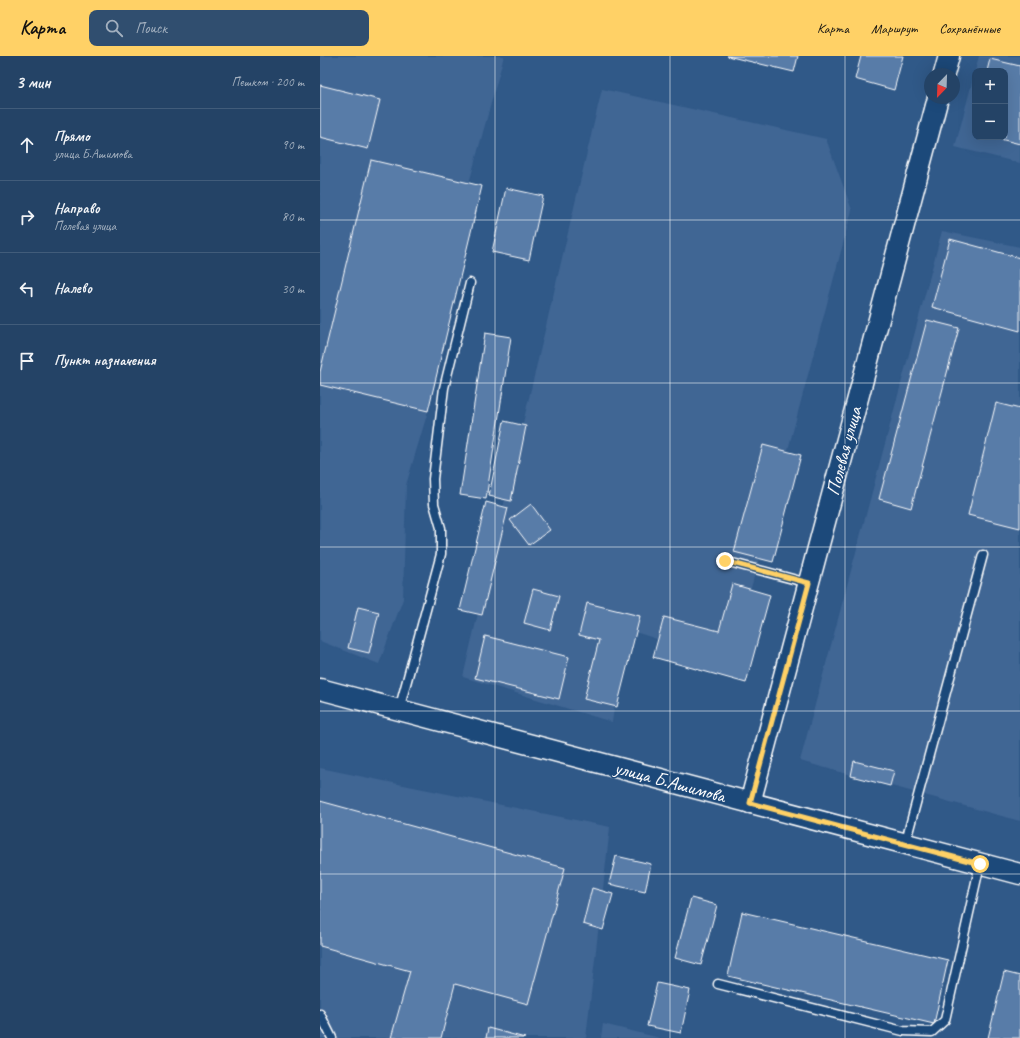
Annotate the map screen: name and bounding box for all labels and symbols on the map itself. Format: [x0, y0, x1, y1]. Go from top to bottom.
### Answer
north arrow [924, 68, 960, 104]
street label: Полевая улица [821, 402, 868, 498]
route end [716, 552, 734, 570]
street label: улица Б.Ашимова [611, 755, 730, 809]
route start [971, 855, 989, 873]

